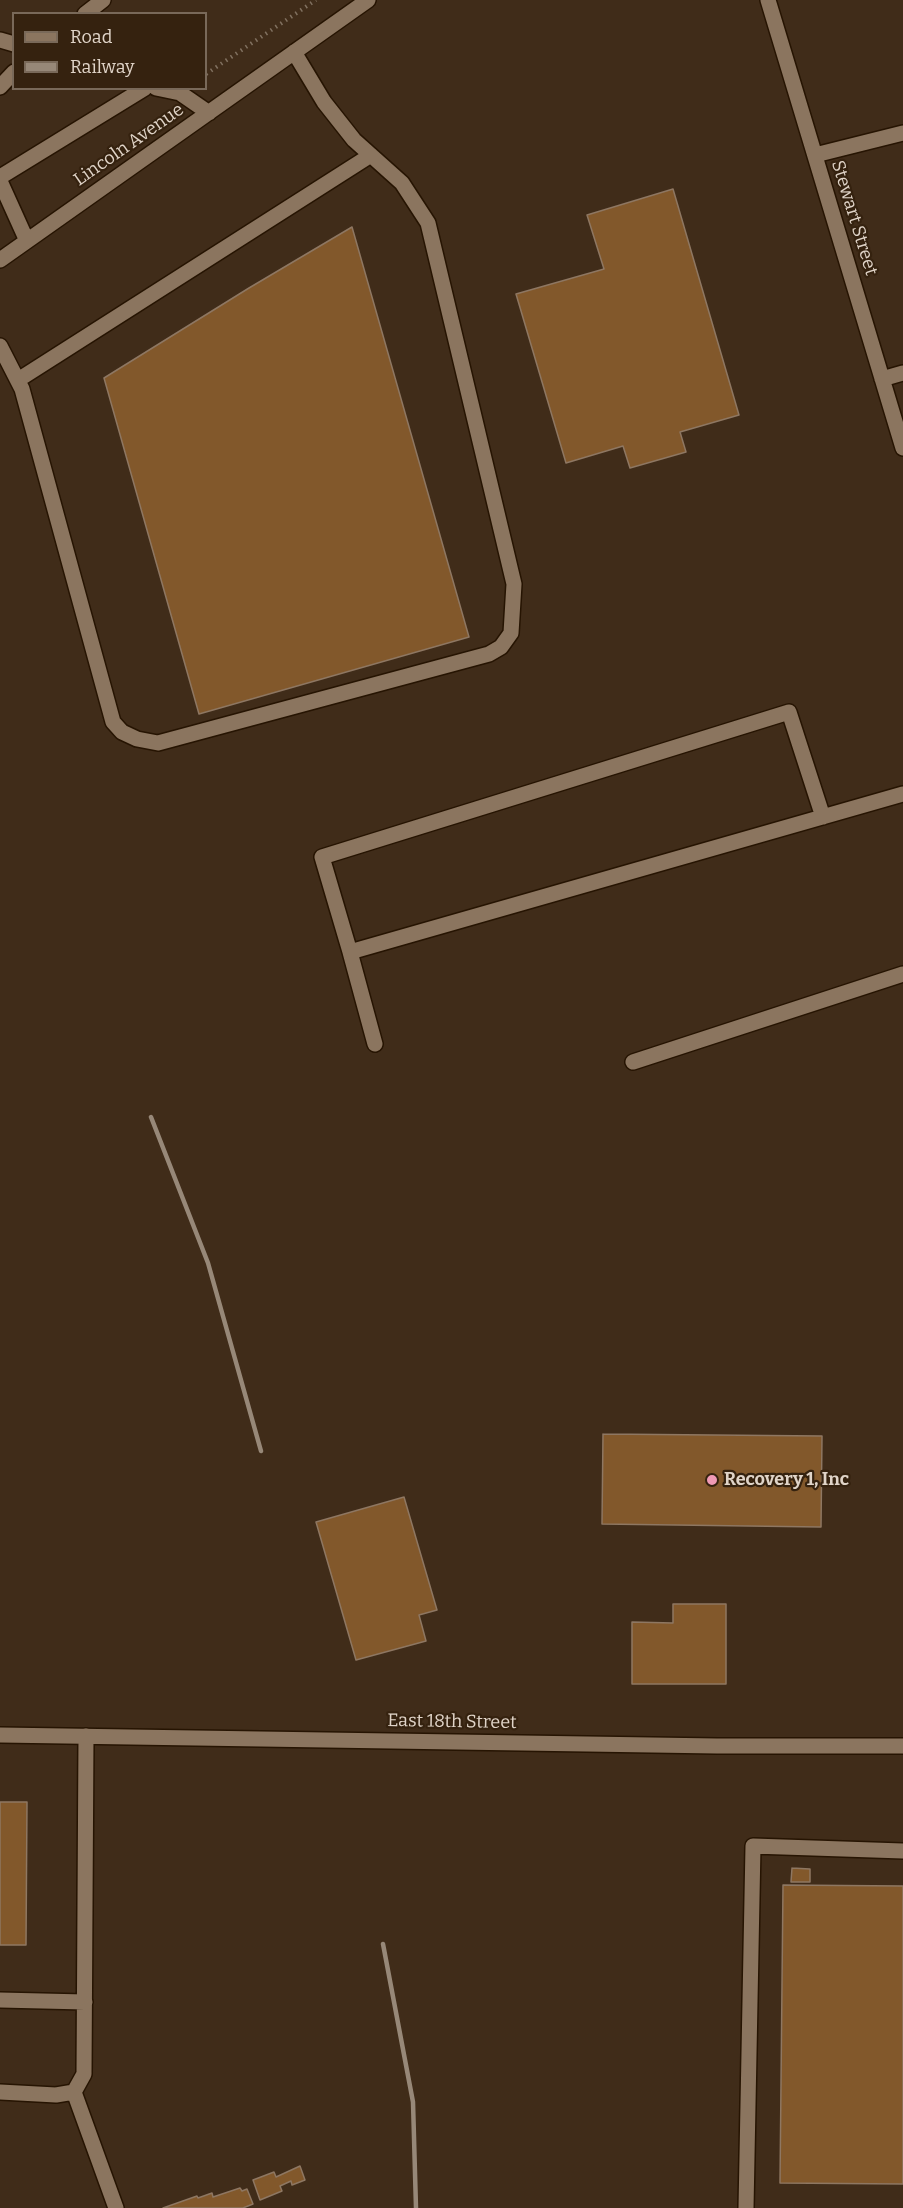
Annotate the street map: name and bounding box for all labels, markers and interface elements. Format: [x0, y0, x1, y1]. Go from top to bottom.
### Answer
legend [12, 12, 207, 90]
text: Road [70, 26, 112, 48]
text: Railway [70, 56, 134, 78]
street label: Lincoln Avenue [70, 99, 188, 191]
street label: Stewart Street [826, 158, 882, 278]
place label: Recovery 1, Inc [724, 1469, 849, 1491]
marker: Recovery 1, Inc [705, 1473, 719, 1487]
street label: East 18th Street [387, 1710, 517, 1734]

